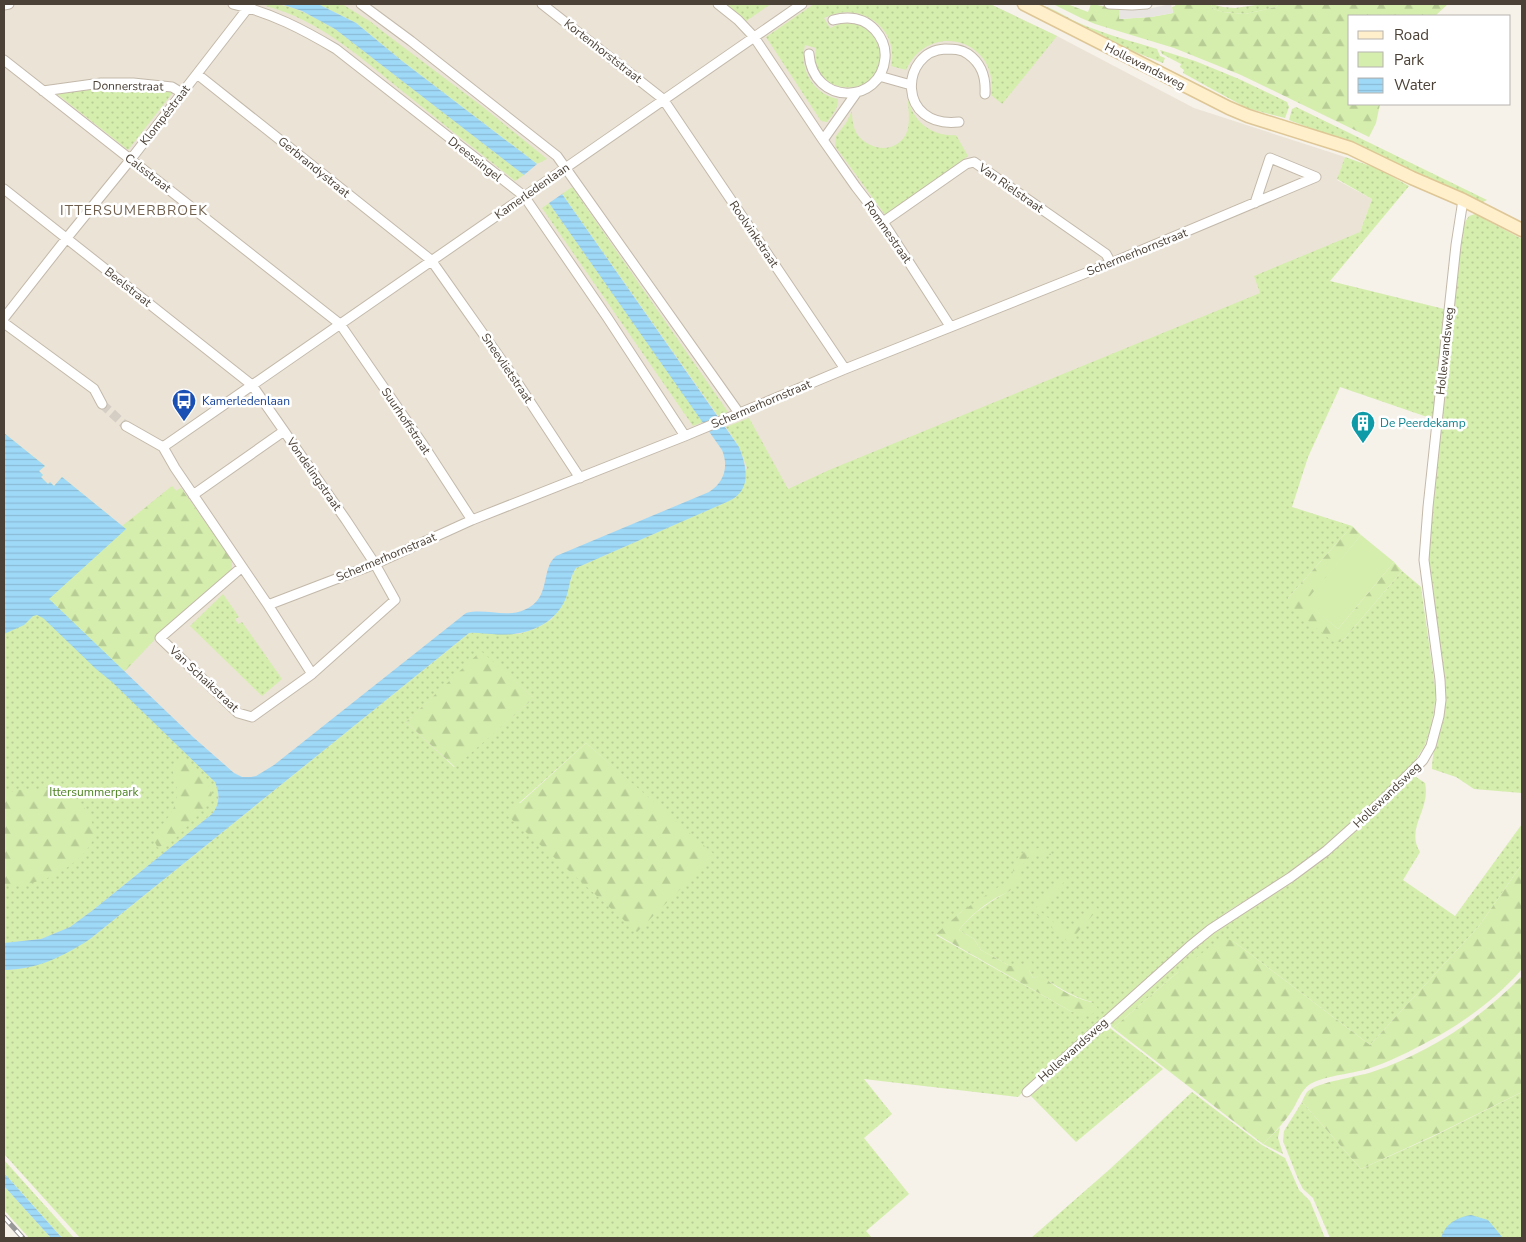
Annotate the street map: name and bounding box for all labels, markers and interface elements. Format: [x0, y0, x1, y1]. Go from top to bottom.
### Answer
legend [1348, 15, 1511, 105]
street label: Kortenhorststraat [561, 16, 646, 87]
text: Road [1394, 25, 1429, 45]
street label: Hollewandsweg [1102, 39, 1188, 93]
text: Park [1394, 50, 1424, 70]
text: Water [1394, 75, 1437, 95]
street label: Donnerstraat [92, 77, 164, 95]
street label: Klompéstraat [136, 81, 194, 148]
street label: Gerbrandystraat [275, 133, 354, 201]
street label: Dreessingel [445, 133, 505, 185]
street label: Calsstraat [122, 150, 175, 197]
street label: Kamerledenlaan [491, 159, 573, 223]
street label: Van Rielstraat [975, 159, 1047, 217]
street label: Roolvinkstraat [726, 197, 783, 271]
street label: Rommestraat [861, 198, 916, 267]
district label: ITTERSUMERBROEK [60, 201, 208, 220]
street label: Schermerhornstraat [1084, 224, 1190, 279]
street label: Beelstraat [101, 264, 155, 311]
street label: Hollewandsweg [1432, 306, 1458, 396]
street label: Sneevlietstraat [478, 330, 537, 407]
street label: Schermerhornstraat [709, 375, 814, 432]
street label: Suurhoffstraat [378, 384, 435, 458]
bus stop icon: Kamerledenlaan [171, 388, 197, 422]
place label: Kamerledenlaan [202, 393, 290, 409]
building icon: De Peerdekamp [1350, 410, 1376, 444]
place label: De Peerdekamp [1380, 415, 1466, 431]
street label: Vondelingstraat [282, 433, 346, 514]
street label: Schermerhornstraat [334, 528, 439, 585]
street label: Van Schaikstraat [165, 642, 243, 716]
street label: Hollewandsweg [1350, 759, 1424, 831]
park label: Ittersummerpark [49, 784, 140, 800]
street label: Hollewandsweg [1035, 1014, 1111, 1086]

